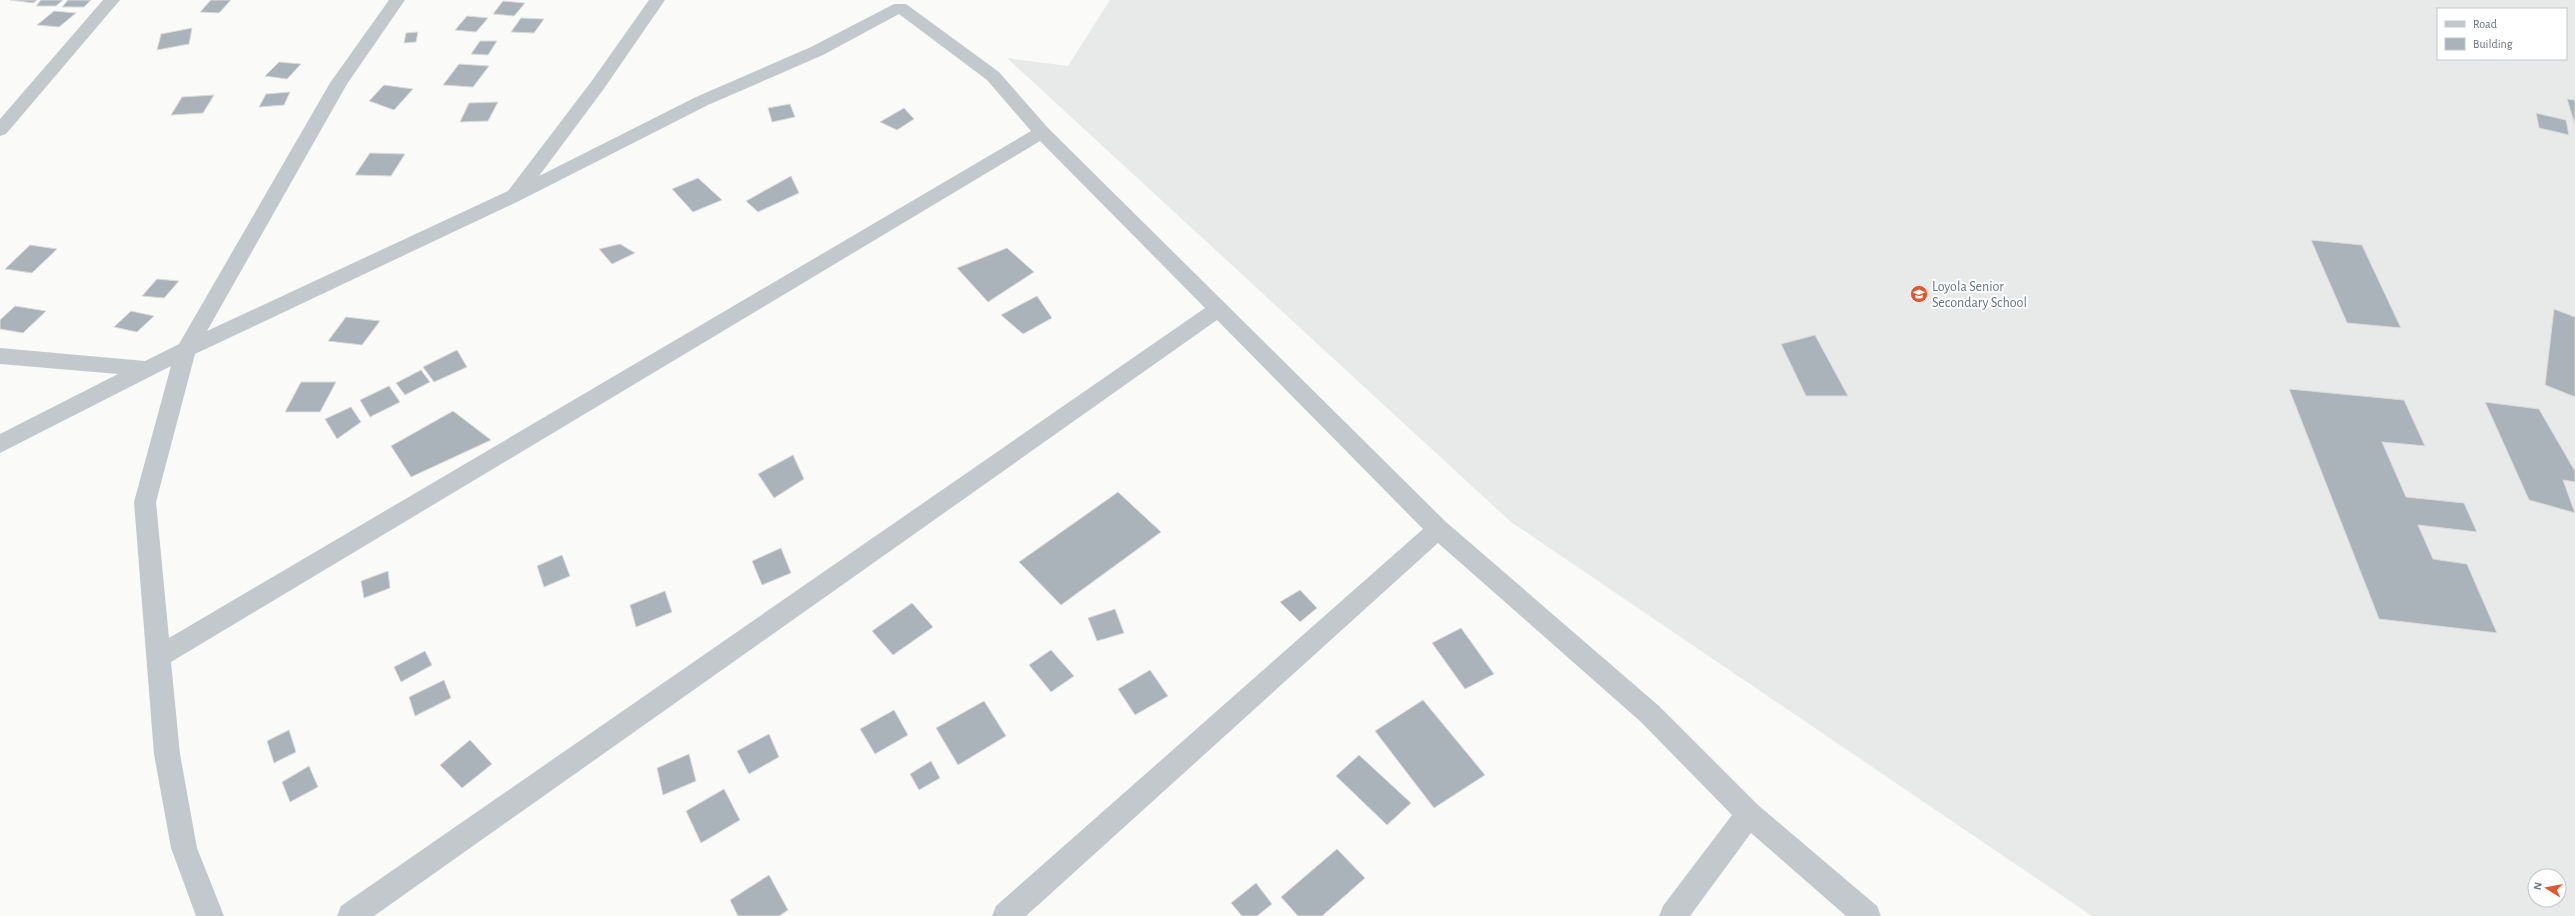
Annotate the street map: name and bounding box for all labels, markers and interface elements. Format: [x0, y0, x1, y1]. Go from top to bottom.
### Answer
legend [2437, 8, 2567, 60]
text: Road [2473, 18, 2497, 30]
text: Building [2473, 38, 2513, 50]
place label: Loyola Senior Secondary School [1932, 280, 2027, 310]
school or university icon: Loyola Senior Secondary School [1909, 284, 1929, 304]
north arrow [2527, 868, 2567, 908]
text: N [2532, 881, 2544, 891]

